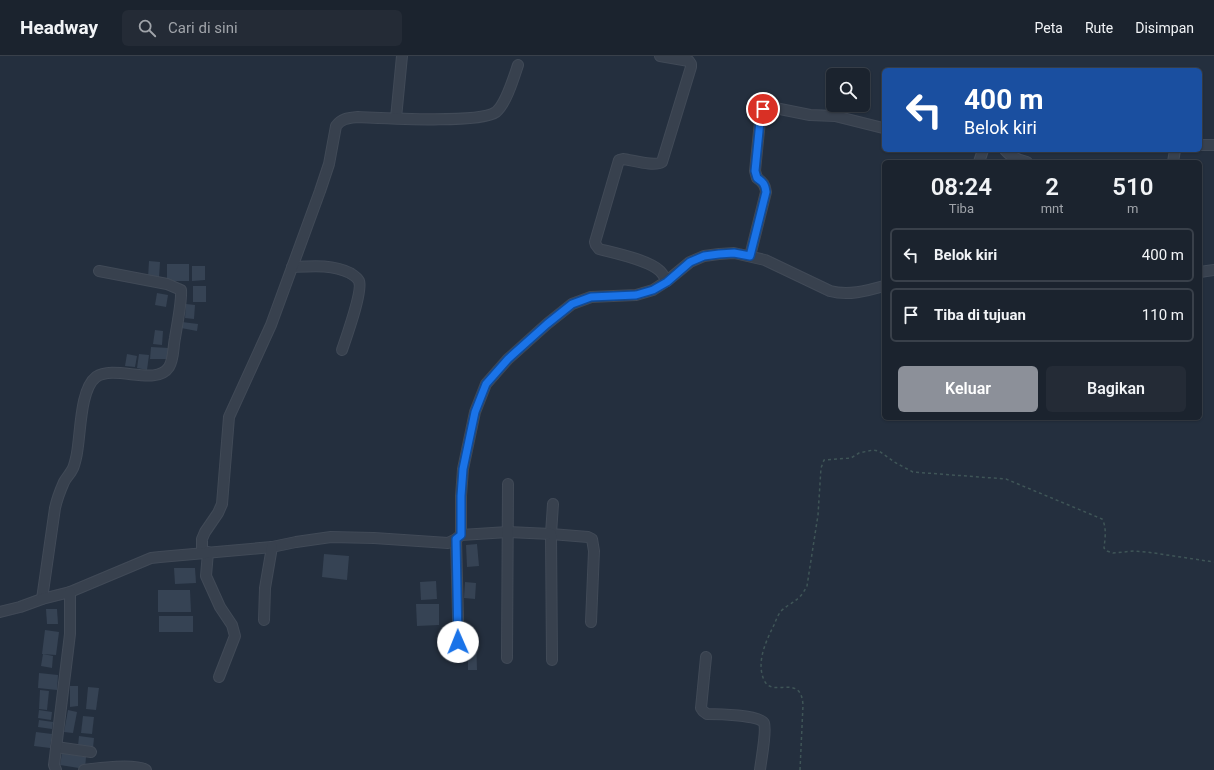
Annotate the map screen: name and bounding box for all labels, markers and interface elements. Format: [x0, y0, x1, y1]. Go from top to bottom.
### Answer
search box [122, 10, 402, 46]
text: Headway [20, 16, 98, 39]
icon: search [136, 17, 158, 39]
text: Cari di sini [168, 19, 238, 37]
text: Peta [1035, 20, 1063, 36]
text: Rute [1085, 20, 1113, 36]
text: Disimpan [1135, 20, 1194, 36]
map controls [826, 68, 870, 112]
button: search [826, 68, 870, 112]
text: 400 m [964, 83, 1043, 116]
icon: left [898, 84, 950, 136]
pin [746, 92, 780, 126]
icon: arrive [752, 98, 774, 120]
text: Belok kiri [964, 117, 1037, 138]
text: 08:24 [931, 173, 992, 201]
text: 2 [1045, 173, 1059, 201]
text: 510 [1112, 173, 1153, 201]
text: Tiba [949, 201, 974, 216]
text: mnt [1041, 201, 1064, 216]
text: m [1127, 201, 1138, 216]
icon: left [900, 244, 922, 266]
text: Belok kiri [934, 246, 997, 264]
text: 400 m [1142, 246, 1184, 264]
icon: arrive [900, 304, 922, 326]
text: Tiba di tujuan [934, 306, 1026, 324]
text: 110 m [1142, 306, 1184, 324]
button: Keluar [898, 366, 1038, 412]
button: Bagikan [1046, 366, 1186, 412]
position arrow [437, 621, 479, 663]

